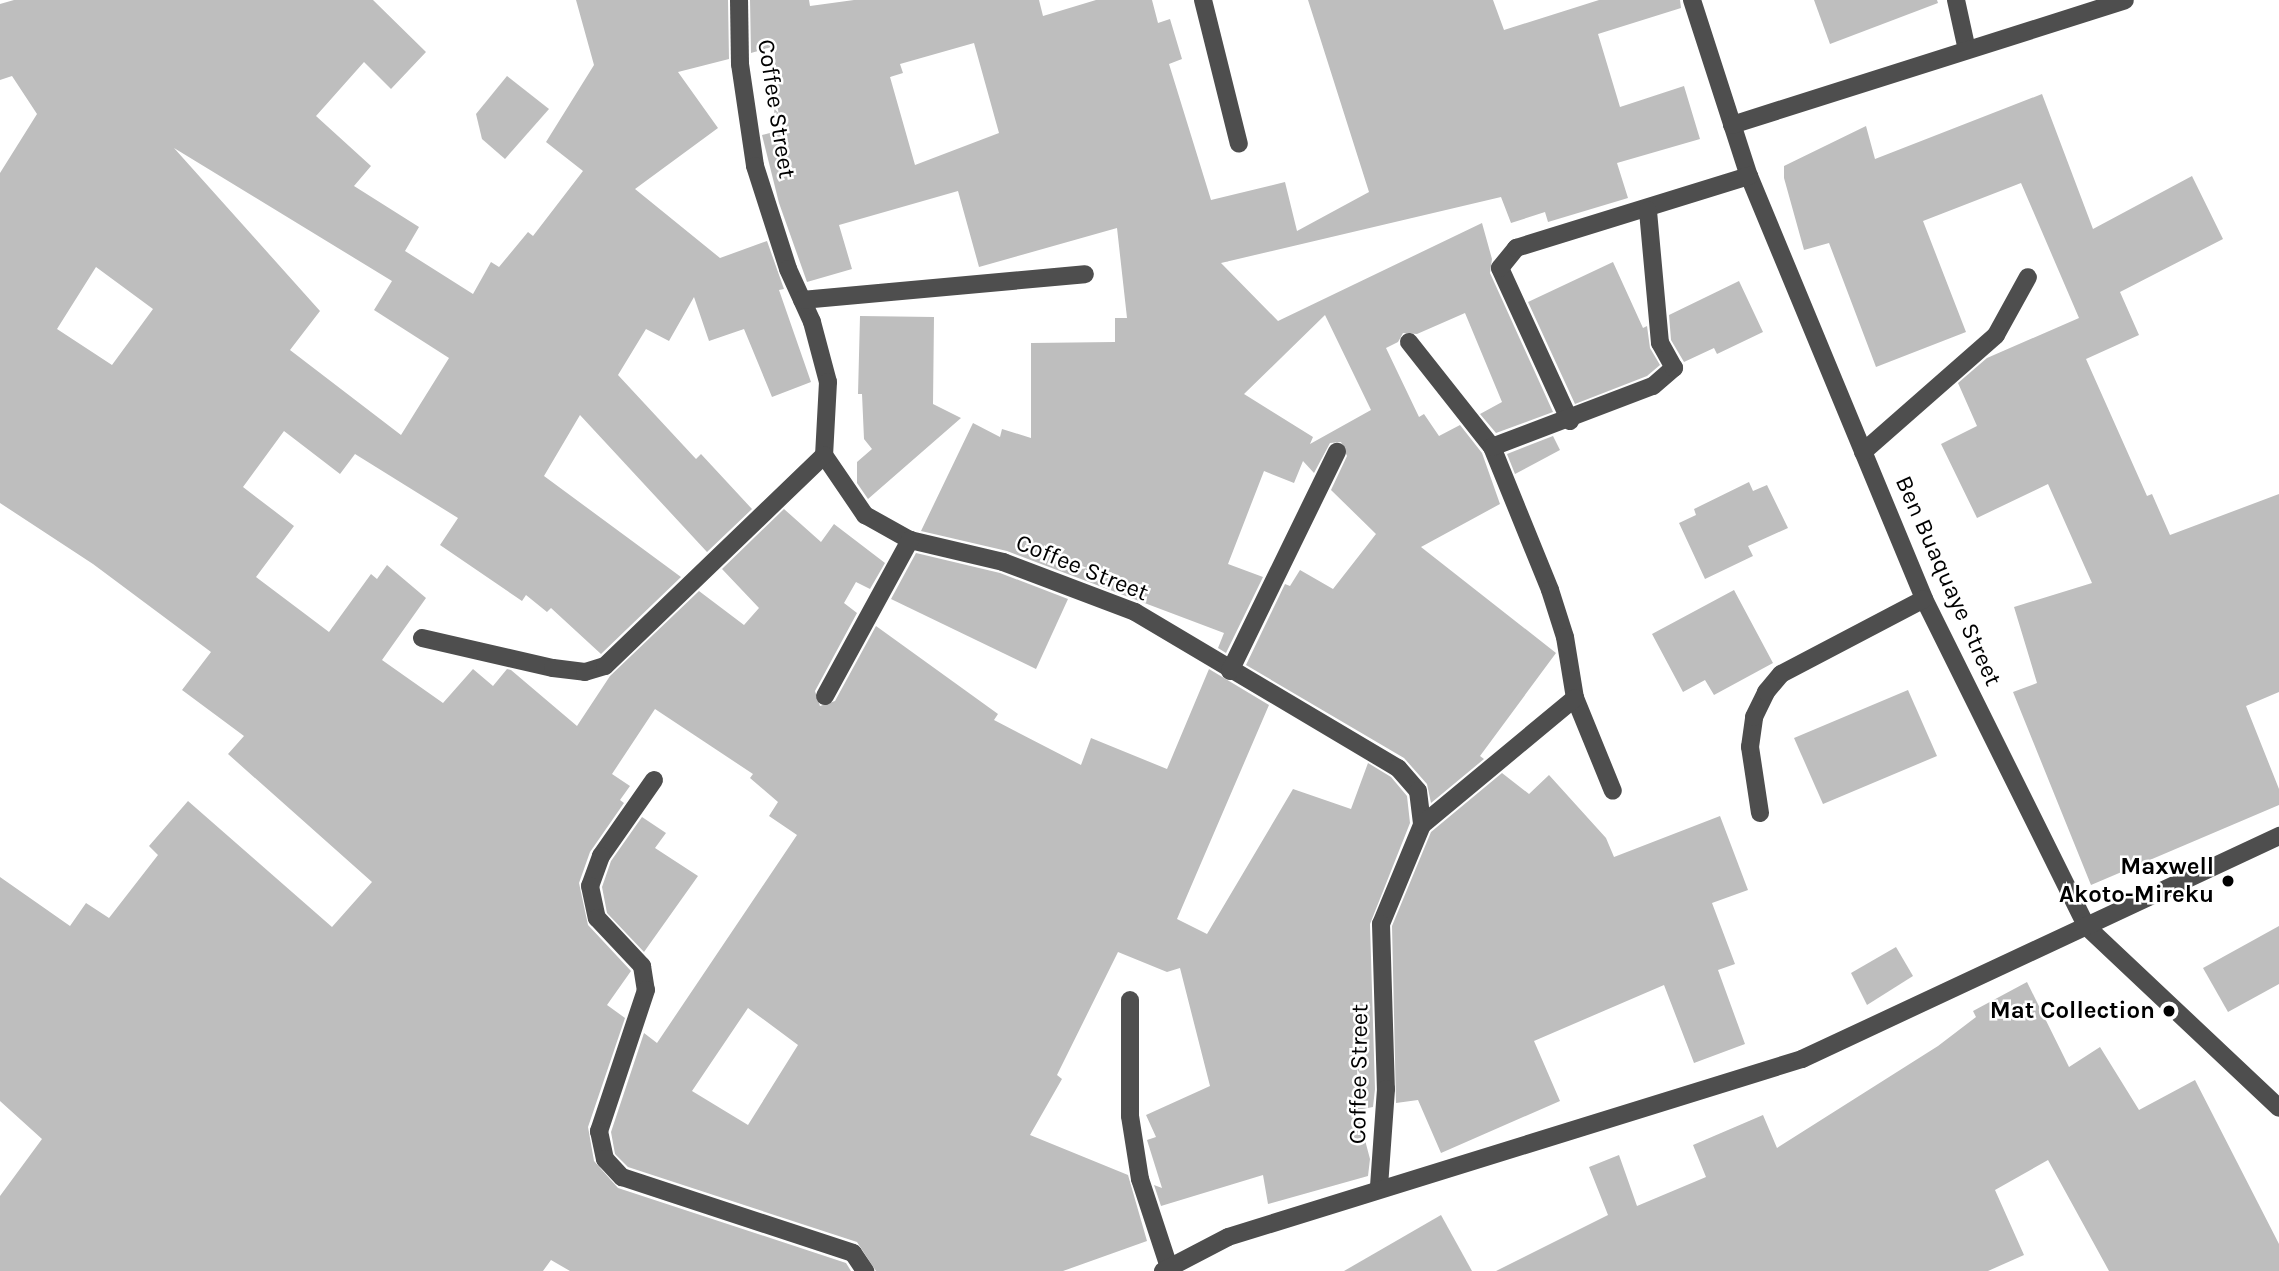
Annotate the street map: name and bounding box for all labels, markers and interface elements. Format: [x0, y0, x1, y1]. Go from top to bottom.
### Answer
street label: Coffee Street [751, 37, 801, 181]
street label: Ben Buaquaye Street [1889, 471, 2007, 691]
street label: Coffee Street [1011, 528, 1153, 608]
place label: Maxwell Akoto-Mireku [2059, 853, 2214, 909]
marker: Maxwell Akoto-Mireku [2220, 873, 2236, 889]
place label: Mat Collection [1990, 997, 2155, 1025]
marker: Mat Collection [2161, 1003, 2177, 1019]
street label: Coffee Street [1343, 1004, 1375, 1144]

